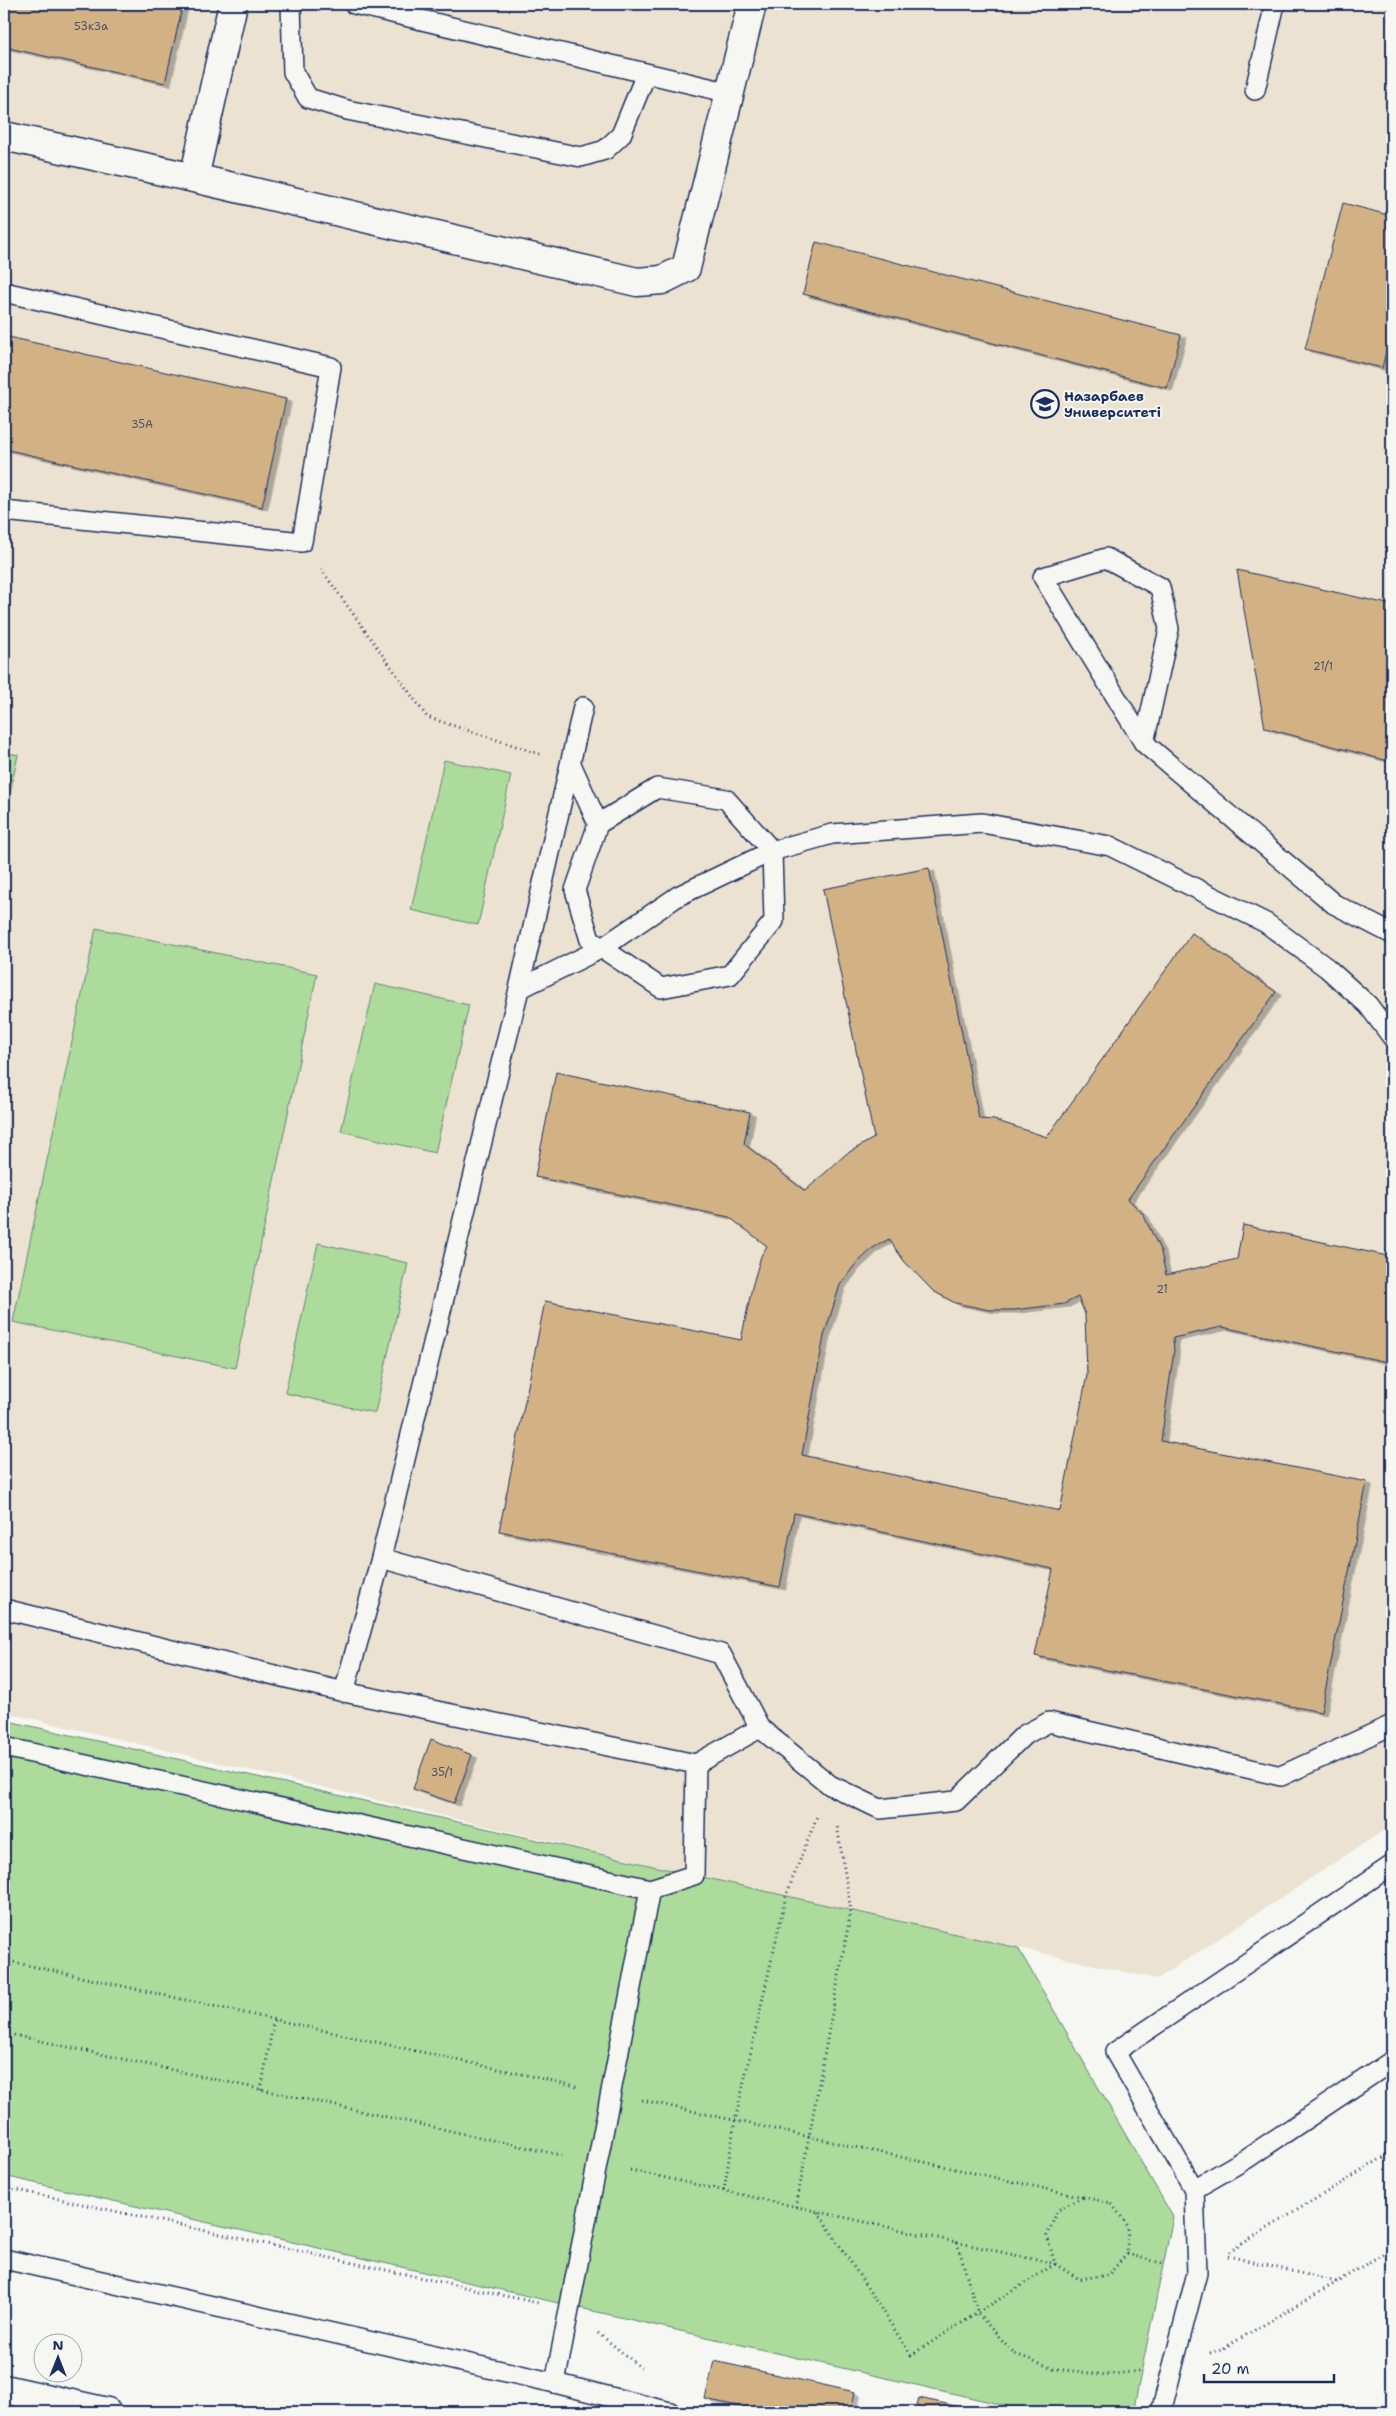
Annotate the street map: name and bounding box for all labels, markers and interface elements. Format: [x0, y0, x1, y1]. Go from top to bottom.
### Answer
house number: 53к3а [74, 19, 108, 34]
place label: Назарбаев Университеті [1064, 387, 1161, 421]
school or university icon: Назарбаев Университеті [1030, 389, 1060, 419]
house number: 35А [131, 417, 153, 432]
house number: 21/1 [1313, 659, 1333, 674]
house number: 21 [1156, 1282, 1168, 1297]
house number: 35/1 [431, 1765, 453, 1780]
north arrow [32, 2334, 82, 2384]
text: N [52, 2336, 64, 2354]
scale bar [1204, 2351, 1334, 2383]
text: 20 m [1211, 2359, 1250, 2379]

